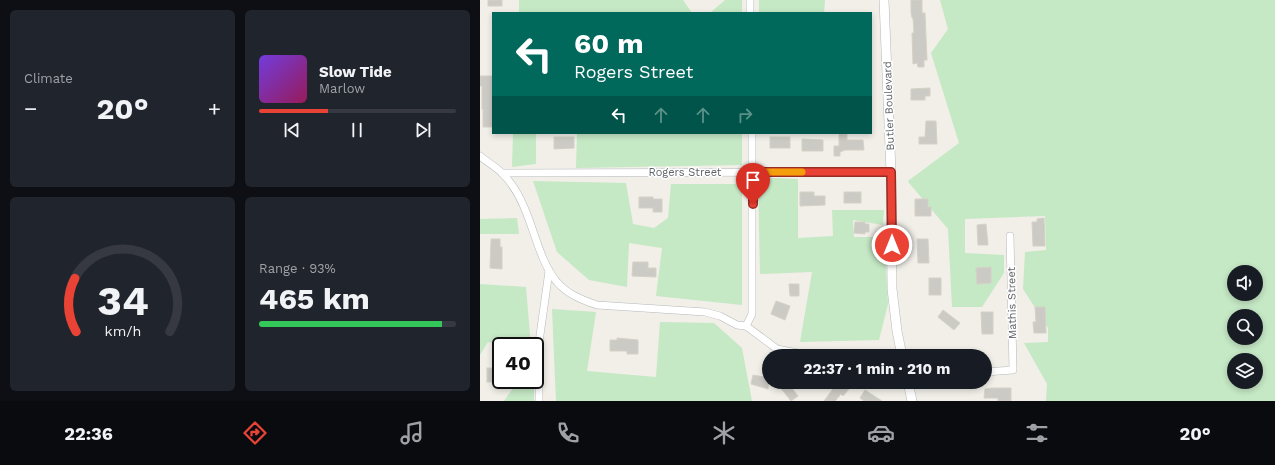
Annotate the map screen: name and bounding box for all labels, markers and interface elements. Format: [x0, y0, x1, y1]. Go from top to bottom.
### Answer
text: 60 m [574, 27, 644, 60]
icon: left [508, 28, 560, 80]
text: Rogers Street [574, 61, 693, 82]
street label: Butler Boulevard [881, 61, 897, 151]
text: Slow Tide [319, 63, 392, 81]
text: Climate [24, 71, 73, 86]
text: Marlow [319, 81, 365, 96]
text: 20° [96, 91, 149, 126]
text: − [24, 96, 37, 121]
text: + [208, 96, 221, 121]
icon: left [608, 104, 630, 126]
icon: ahead [650, 104, 672, 126]
icon: ahead [692, 104, 714, 126]
icon: right [734, 104, 756, 126]
icon: previous [281, 119, 303, 141]
icon: pause [346, 119, 368, 141]
icon: next [412, 119, 434, 141]
pin [736, 163, 770, 204]
street label: Rogers Street [649, 166, 722, 179]
icon: arrive [742, 169, 764, 191]
position arrow [871, 224, 913, 266]
text: Range · 93% [259, 261, 336, 276]
map controls [1227, 265, 1263, 389]
button: sound [1227, 265, 1263, 301]
street label: Mathis Street [1005, 266, 1019, 339]
text: 34 [97, 276, 148, 325]
text: 465 km [259, 281, 370, 316]
button: search [1227, 309, 1263, 345]
text: km/h [104, 322, 141, 338]
speed limit sign: 40 [492, 337, 544, 389]
button: layers [1227, 353, 1263, 389]
text: 22:37 · 1 min · 210 m [804, 360, 950, 378]
icon: directions [241, 419, 269, 447]
icon: music [398, 419, 426, 447]
icon: phone [554, 419, 582, 447]
icon: climate [710, 419, 738, 447]
icon: car [867, 419, 895, 447]
icon: filters [1023, 419, 1051, 447]
text: 22:36 [64, 423, 113, 444]
text: 20° [1179, 423, 1211, 444]

